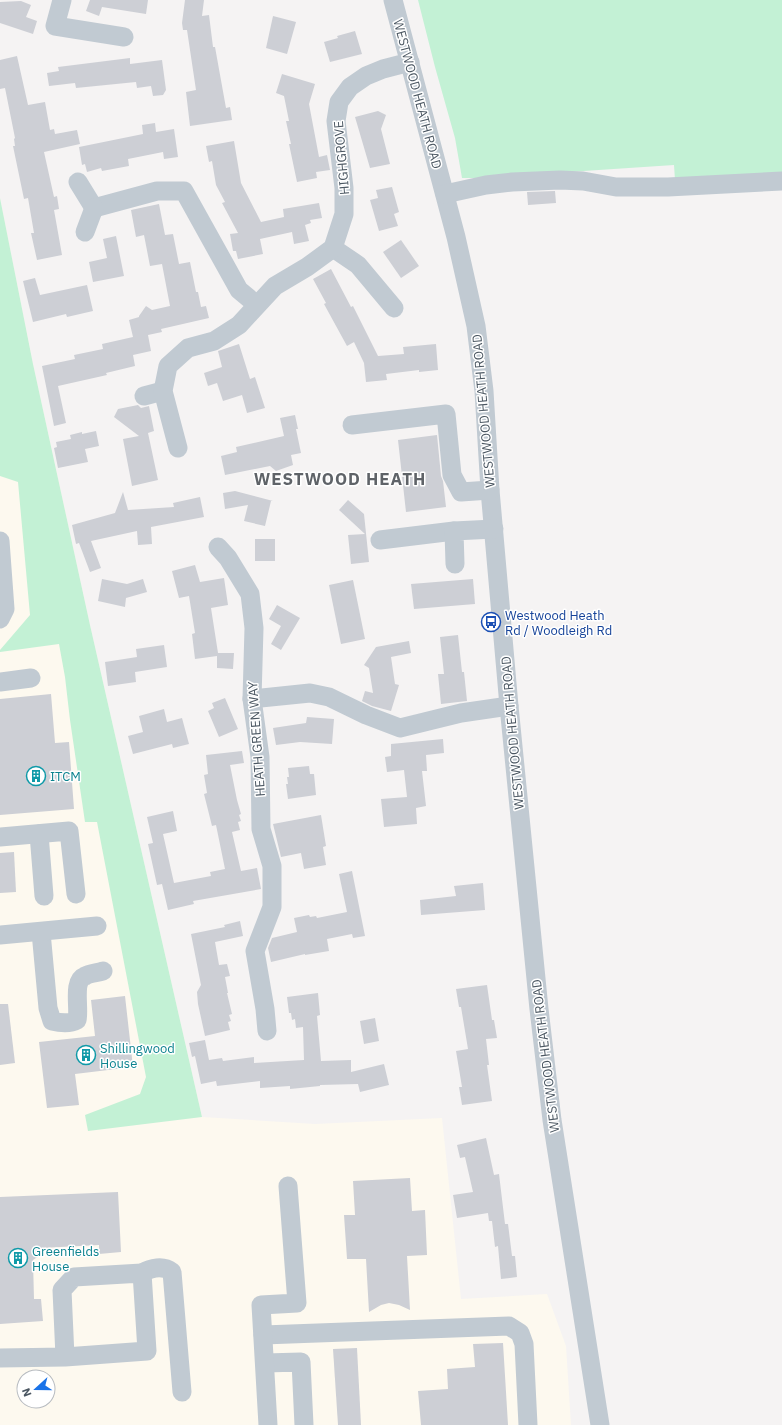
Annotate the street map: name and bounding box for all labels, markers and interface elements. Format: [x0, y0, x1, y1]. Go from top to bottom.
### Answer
street label: WESTWOOD HEATH ROAD [389, 17, 446, 171]
street label: HIGHGROVE [330, 120, 353, 196]
street label: WESTWOOD HEATH ROAD [468, 333, 499, 488]
district label: WESTWOOD HEATH [254, 468, 426, 490]
place label: Westwood Heath Rd / Woodleigh Rd [505, 607, 612, 639]
bus stop icon: Westwood Heath Rd / Woodleigh Rd [480, 611, 502, 633]
street label: WESTWOOD HEATH ROAD [497, 655, 528, 810]
street label: HEATH GREEN WAY [244, 680, 269, 797]
building icon: ITCM [25, 765, 47, 787]
place label: ITCM [50, 768, 81, 785]
street label: WESTWOOD HEATH ROAD [528, 978, 563, 1133]
place label: Shillingwood House [100, 1040, 175, 1072]
building icon: Shillingwood House [75, 1044, 97, 1066]
place label: Greenfields House [32, 1243, 99, 1275]
building icon: Greenfields House [7, 1247, 29, 1269]
north arrow [16, 1369, 56, 1409]
text: N [19, 1386, 35, 1399]

